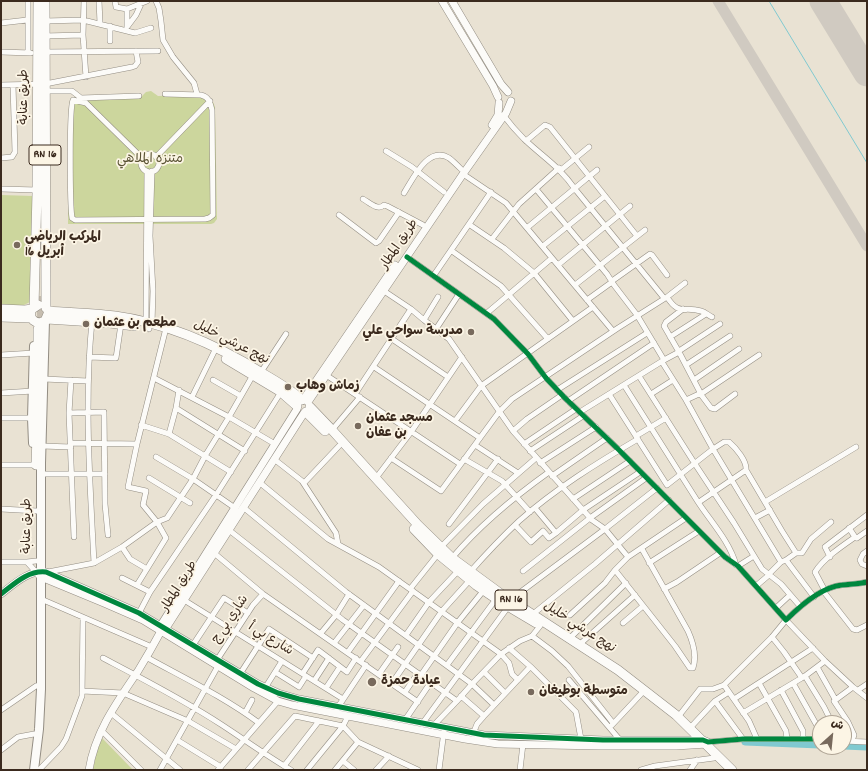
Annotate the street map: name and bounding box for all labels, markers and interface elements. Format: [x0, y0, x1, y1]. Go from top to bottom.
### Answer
street label: طريق عنابة [17, 69, 33, 125]
road number: RN 16 [29, 145, 61, 165]
park label: متنزه الملاهي [117, 152, 183, 168]
street label: طريق المطار [377, 217, 423, 273]
place label: المركب الرياضي 16 أبريل [25, 230, 101, 261]
marker: المركب الرياضي 16 أبريل [12, 240, 22, 250]
place label: مطعم بن عثمان [94, 316, 176, 332]
street label: نهج عرشي خليل [190, 317, 272, 369]
marker: مطعم بن عثمان [81, 319, 91, 329]
place label: مدرسة سواحي علي [363, 324, 463, 340]
marker: مدرسة سواحي علي [466, 327, 476, 337]
place label: زماش وهاب [296, 379, 359, 395]
marker: زماش وهاب [283, 382, 293, 392]
place label: مسجد عثمان بن عفان [366, 411, 433, 442]
marker: مسجد عثمان بن عفان [353, 421, 363, 431]
street label: طريق عنابة [20, 498, 36, 554]
street label: طريق المطار [158, 558, 202, 616]
road number: RN 16 [495, 590, 527, 610]
street label: شاري بي ج [209, 593, 253, 647]
street label: نهج عرشي خليل [540, 599, 618, 657]
street label: شارع بي أ [245, 620, 295, 660]
place label: عيادة حمزة [381, 674, 440, 690]
marker: عيادة حمزة [366, 676, 378, 688]
place label: متوسطة بوطيغان [539, 684, 628, 700]
marker: متوسطة بوطيغان [526, 687, 536, 697]
north arrow [812, 715, 852, 755]
text: ش [828, 715, 846, 735]

